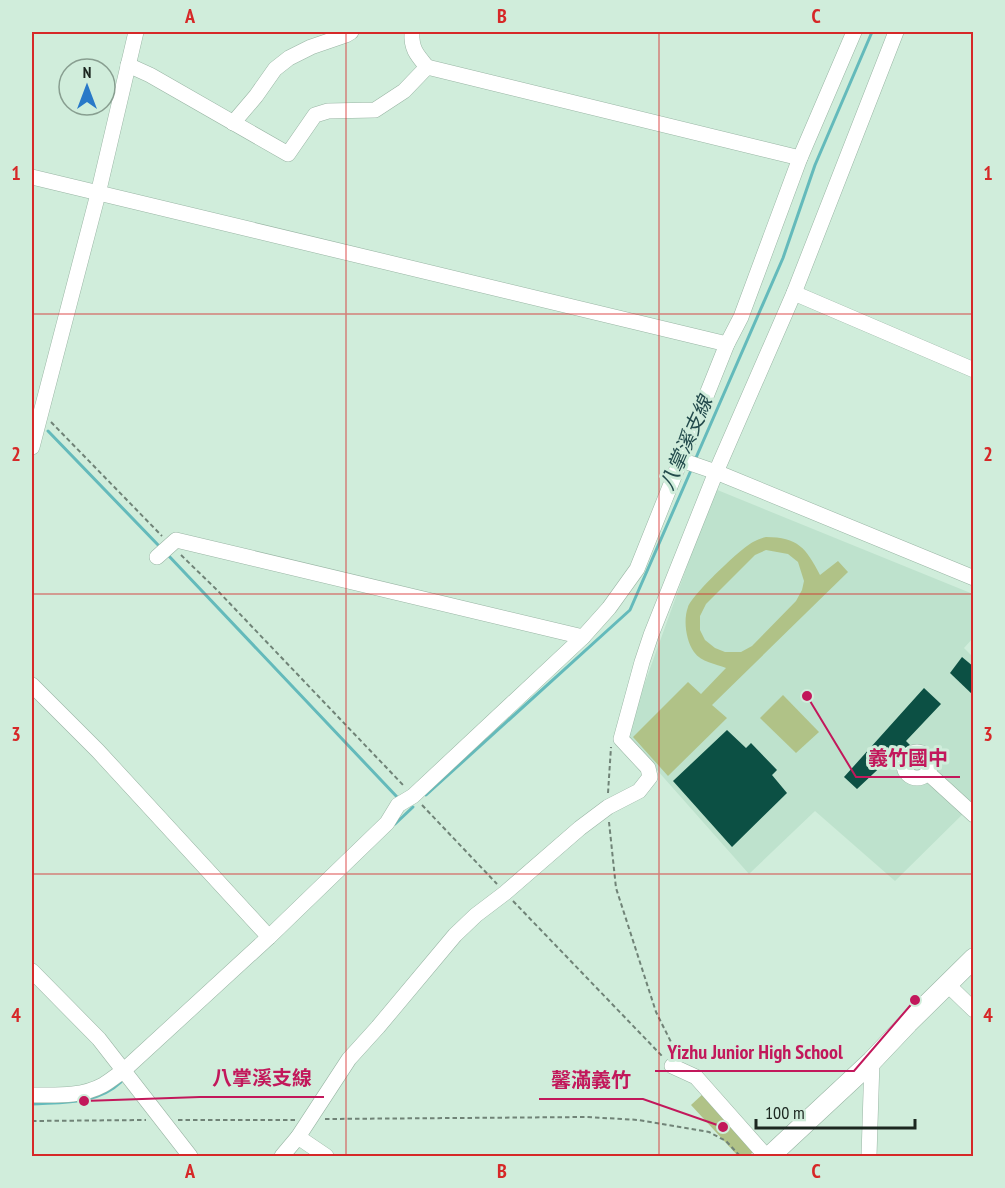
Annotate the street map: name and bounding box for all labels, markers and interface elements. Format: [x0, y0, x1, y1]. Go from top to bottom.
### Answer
text: A [184, 3, 196, 29]
text: B [497, 3, 507, 29]
text: C [811, 3, 821, 29]
north arrow [57, 57, 117, 117]
text: N [83, 62, 91, 82]
text: 1 [11, 160, 21, 186]
text: 1 [983, 160, 993, 186]
water label: 八掌溪支線 [654, 390, 719, 494]
text: 2 [11, 441, 21, 467]
text: 2 [983, 441, 993, 467]
text: 3 [11, 721, 21, 747]
text: 3 [983, 721, 993, 747]
callout: 義竹國中 [856, 739, 960, 777]
text: 義竹國中 [868, 745, 948, 771]
text: 4 [11, 1002, 21, 1028]
text: 4 [983, 1002, 993, 1028]
callout: Yizhu Junior High School [655, 1033, 854, 1071]
text: Yizhu Junior High School [666, 1039, 843, 1065]
callout: 八掌溪支線 [200, 1059, 324, 1097]
callout: 馨滿義竹 [539, 1061, 643, 1099]
text: 八掌溪支線 [212, 1065, 312, 1091]
text: 馨滿義竹 [551, 1067, 631, 1093]
scale bar [756, 1092, 915, 1130]
text: 100 m [765, 1101, 805, 1124]
text: A [184, 1158, 196, 1184]
text: B [497, 1158, 507, 1184]
text: C [811, 1158, 821, 1184]

